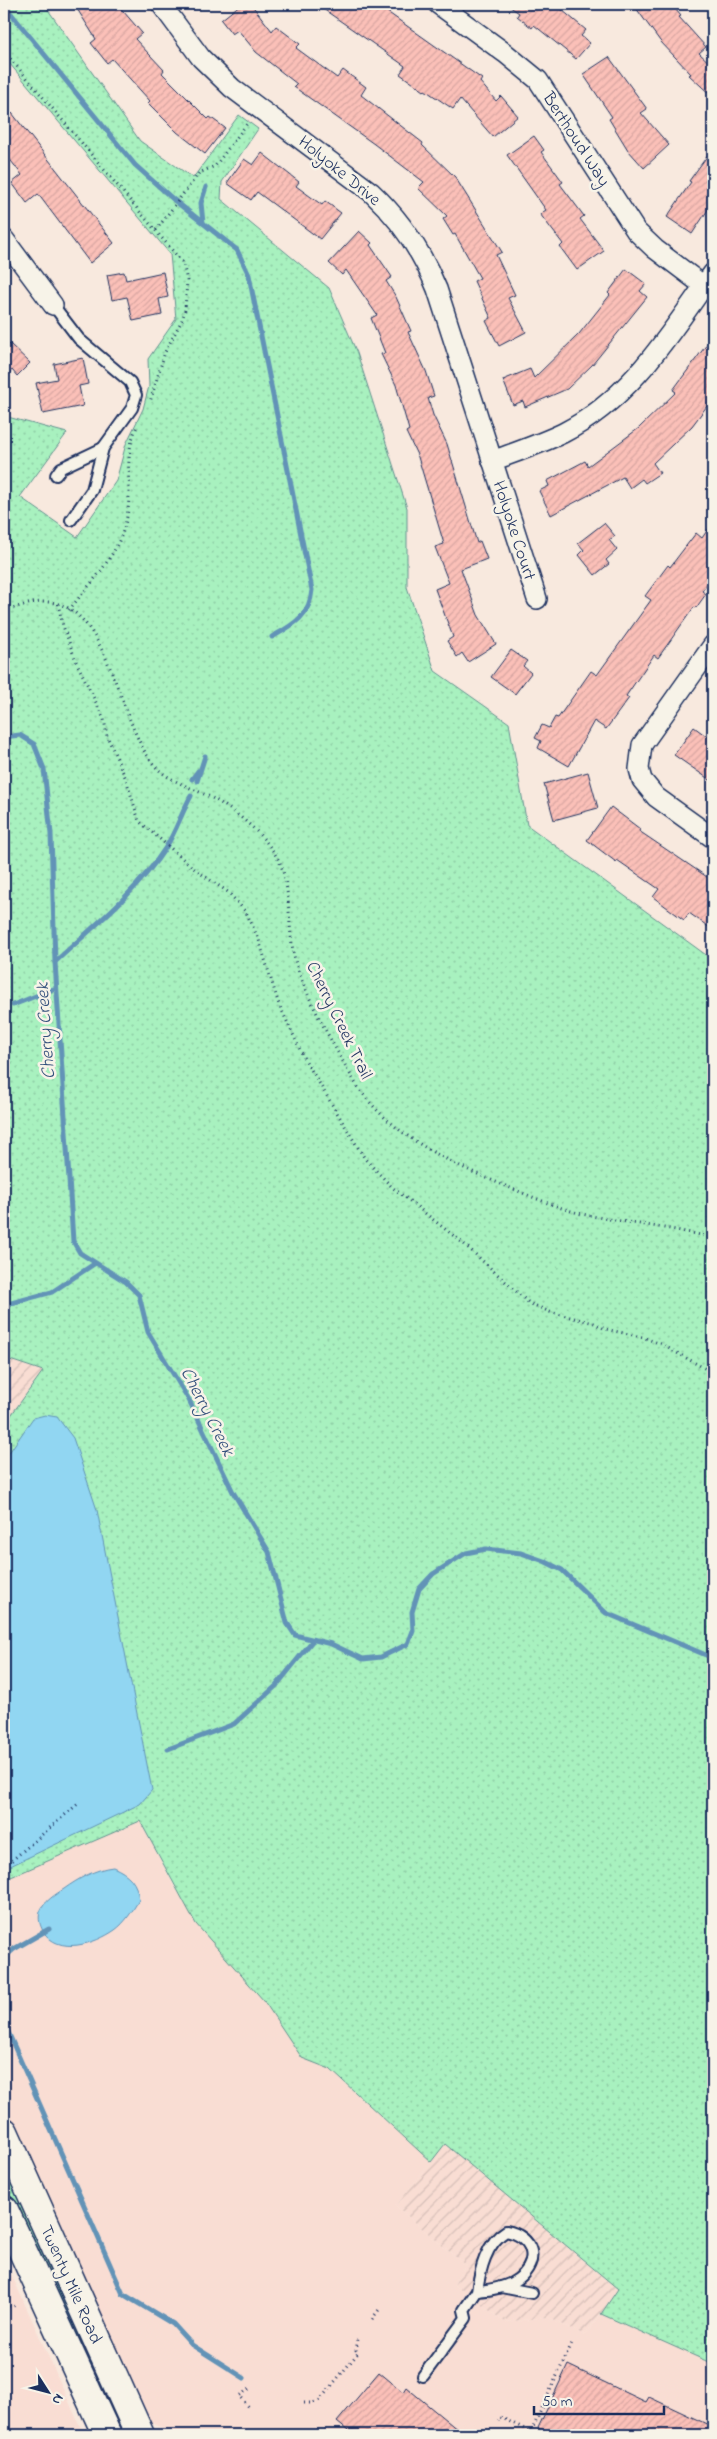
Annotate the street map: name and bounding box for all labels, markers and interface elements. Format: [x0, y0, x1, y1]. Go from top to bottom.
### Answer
street label: Berthoud Way [534, 87, 616, 193]
street label: Holyoke Drive [292, 130, 386, 214]
street label: Holyoke Court [485, 478, 541, 584]
street label: Cherry Creek Trail [298, 958, 378, 1084]
water label: Cherry Creek [30, 981, 63, 1080]
water label: Cherry Creek [173, 1363, 241, 1462]
street label: Twenty Mile Road [32, 2221, 108, 2348]
north arrow [22, 2366, 72, 2416]
scale bar [534, 2384, 664, 2416]
text: N [46, 2389, 69, 2409]
text: 50 m [542, 2391, 573, 2413]

